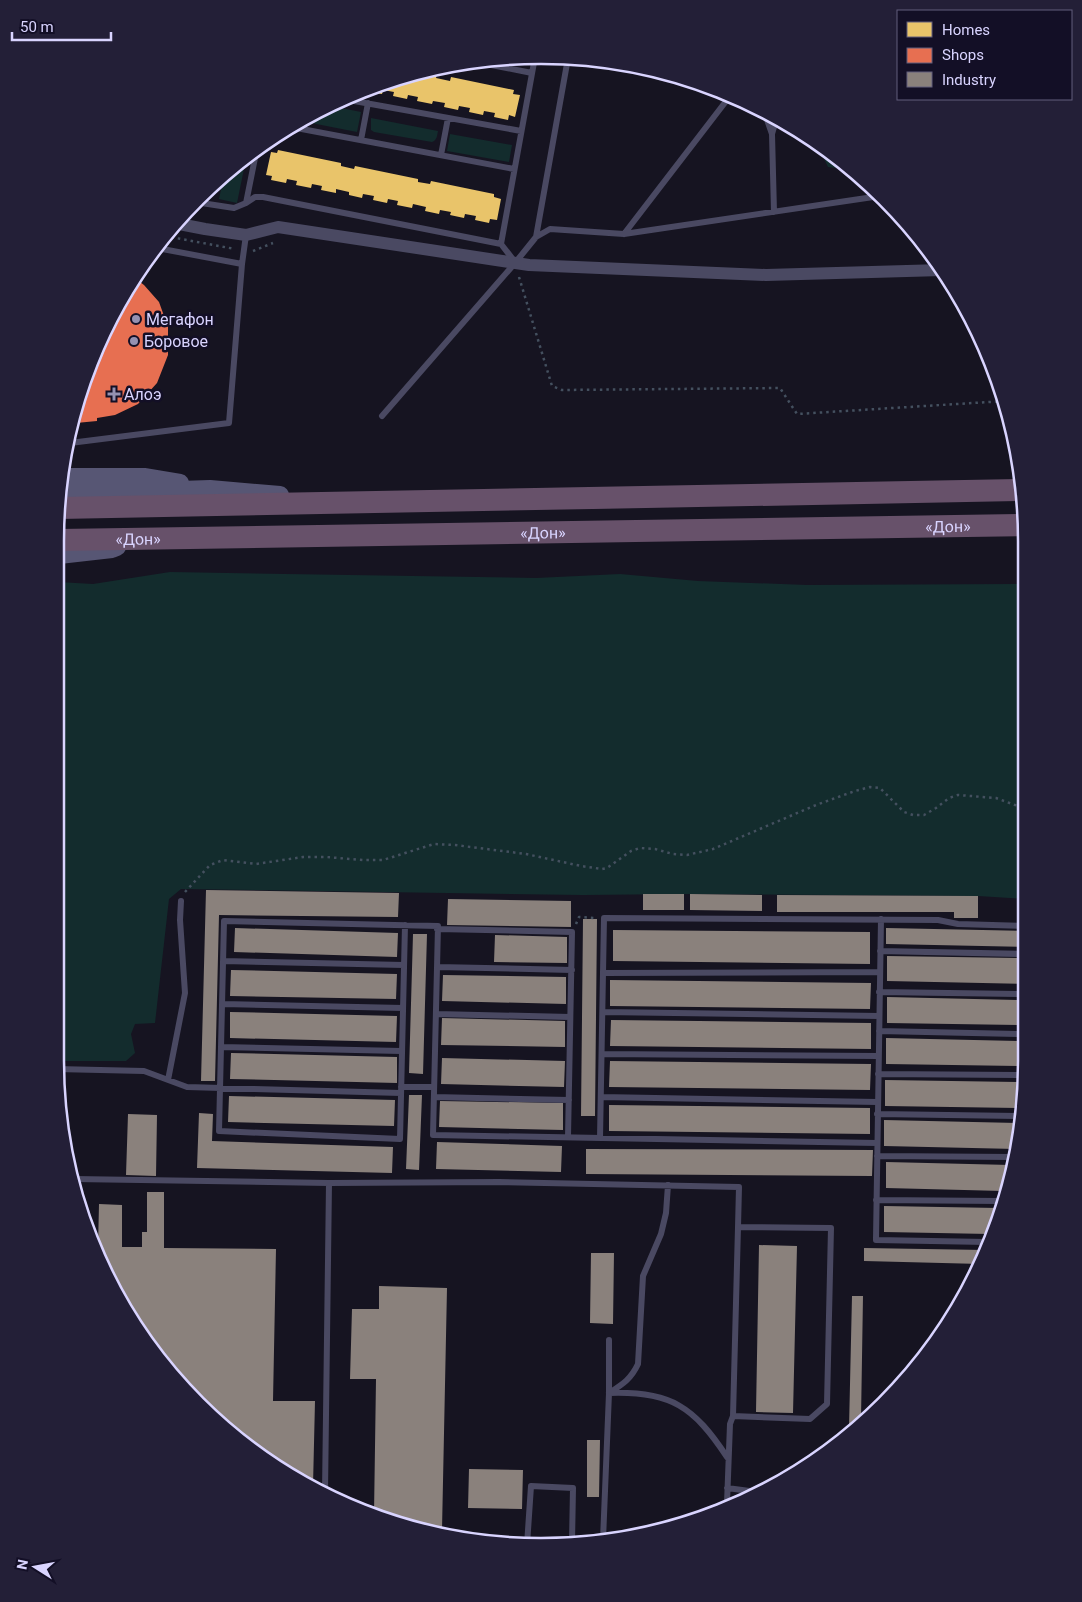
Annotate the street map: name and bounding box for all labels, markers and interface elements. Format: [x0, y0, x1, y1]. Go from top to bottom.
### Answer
scale bar [12, 10, 111, 42]
legend [897, 10, 1072, 100]
text: 50 m [20, 18, 54, 36]
text: Homes [942, 21, 990, 39]
text: Shops [942, 46, 984, 64]
text: Industry [942, 71, 996, 89]
place label: Мегафон [146, 310, 214, 329]
marker: Мегафон [130, 313, 142, 325]
place label: Боровое [144, 332, 208, 351]
marker: Боровое [128, 335, 140, 347]
place label: Алоэ [124, 385, 162, 404]
marker: Алоэ [108, 388, 120, 400]
street label: «Дон» [925, 516, 971, 536]
street label: «Дон» [520, 523, 566, 542]
street label: «Дон» [115, 529, 161, 549]
north arrow [10, 1542, 60, 1592]
text: N [13, 1558, 31, 1571]

